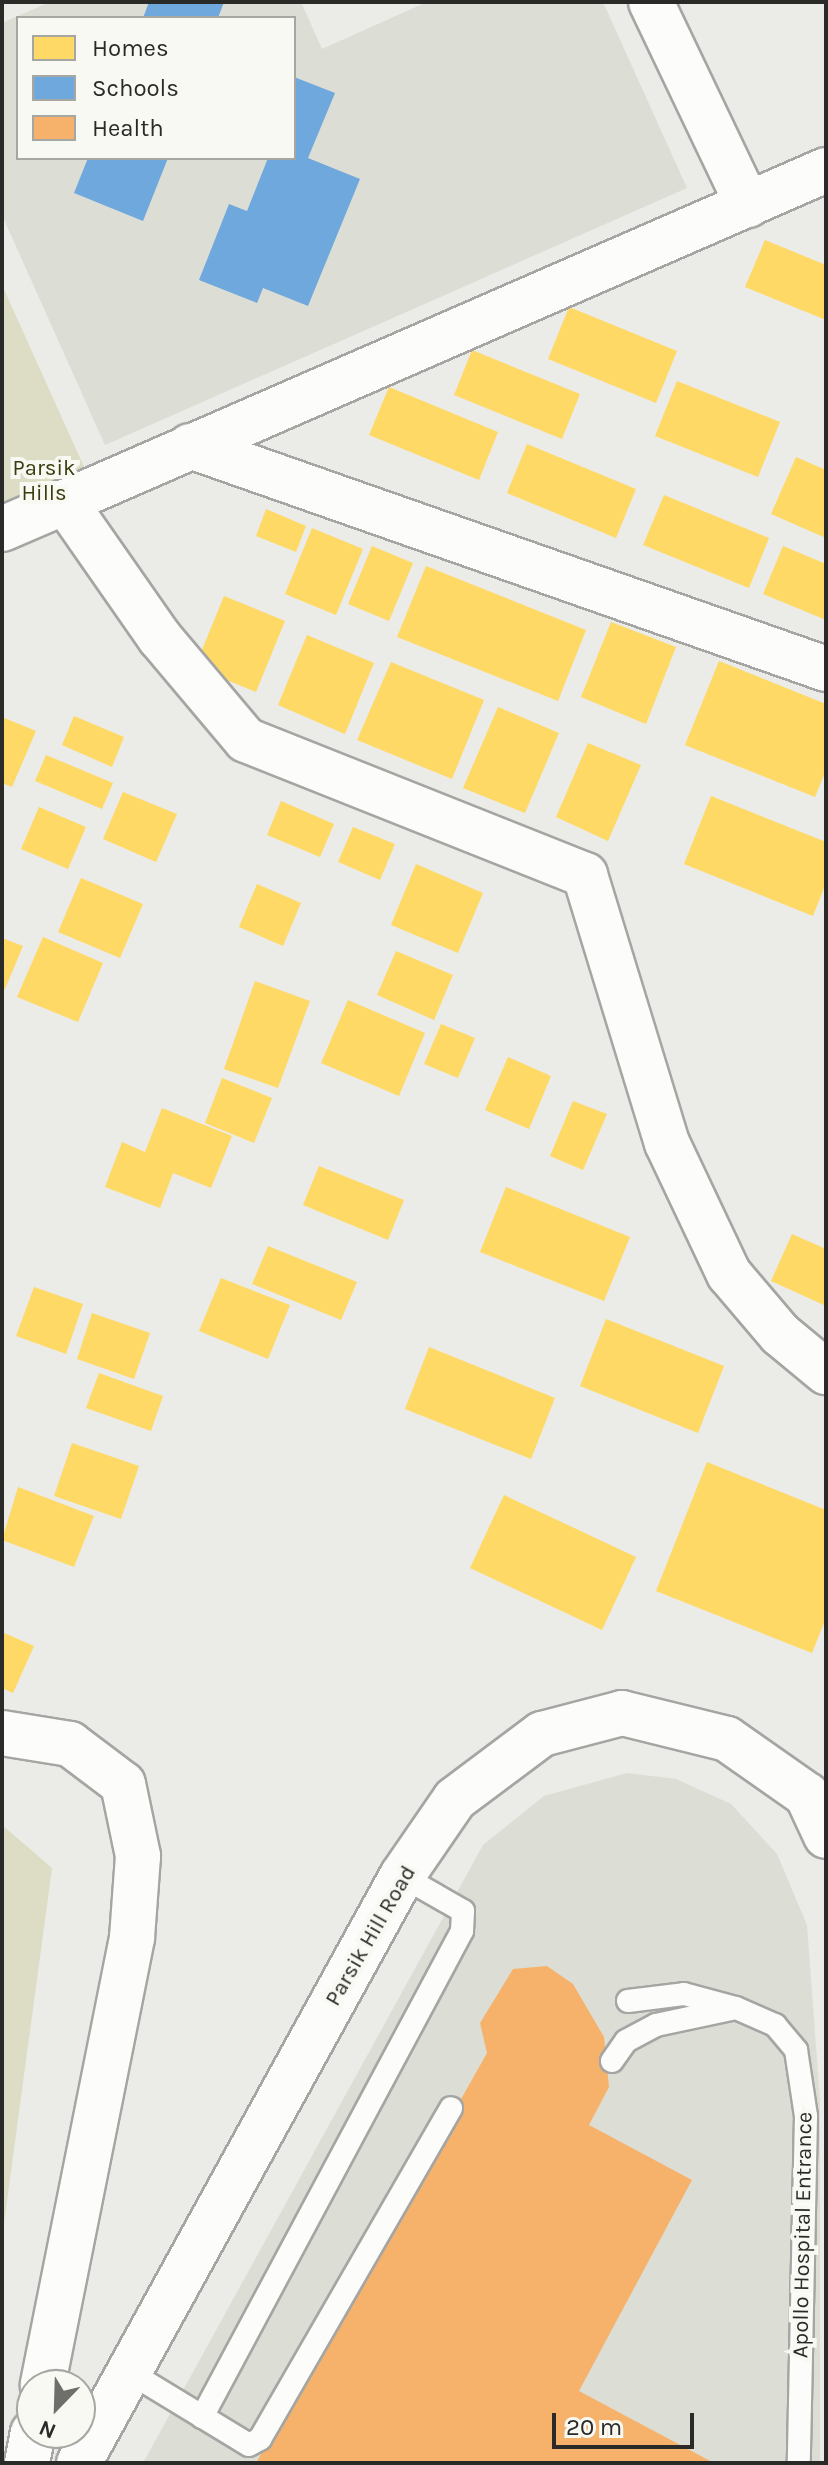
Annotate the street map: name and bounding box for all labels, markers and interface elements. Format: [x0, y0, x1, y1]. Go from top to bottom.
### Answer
legend [16, 16, 296, 160]
text: Homes [92, 34, 169, 62]
text: Schools [92, 74, 179, 102]
text: Health [92, 114, 164, 142]
park label: Parsik Hills [13, 455, 75, 506]
street label: Parsik Hill Road [320, 1861, 422, 2011]
street label: Apollo Hospital Entrance [788, 2112, 818, 2358]
north arrow [16, 2369, 96, 2449]
scale bar [556, 2397, 698, 2447]
text: 20 m [566, 2413, 622, 2441]
text: N [35, 2414, 60, 2444]

